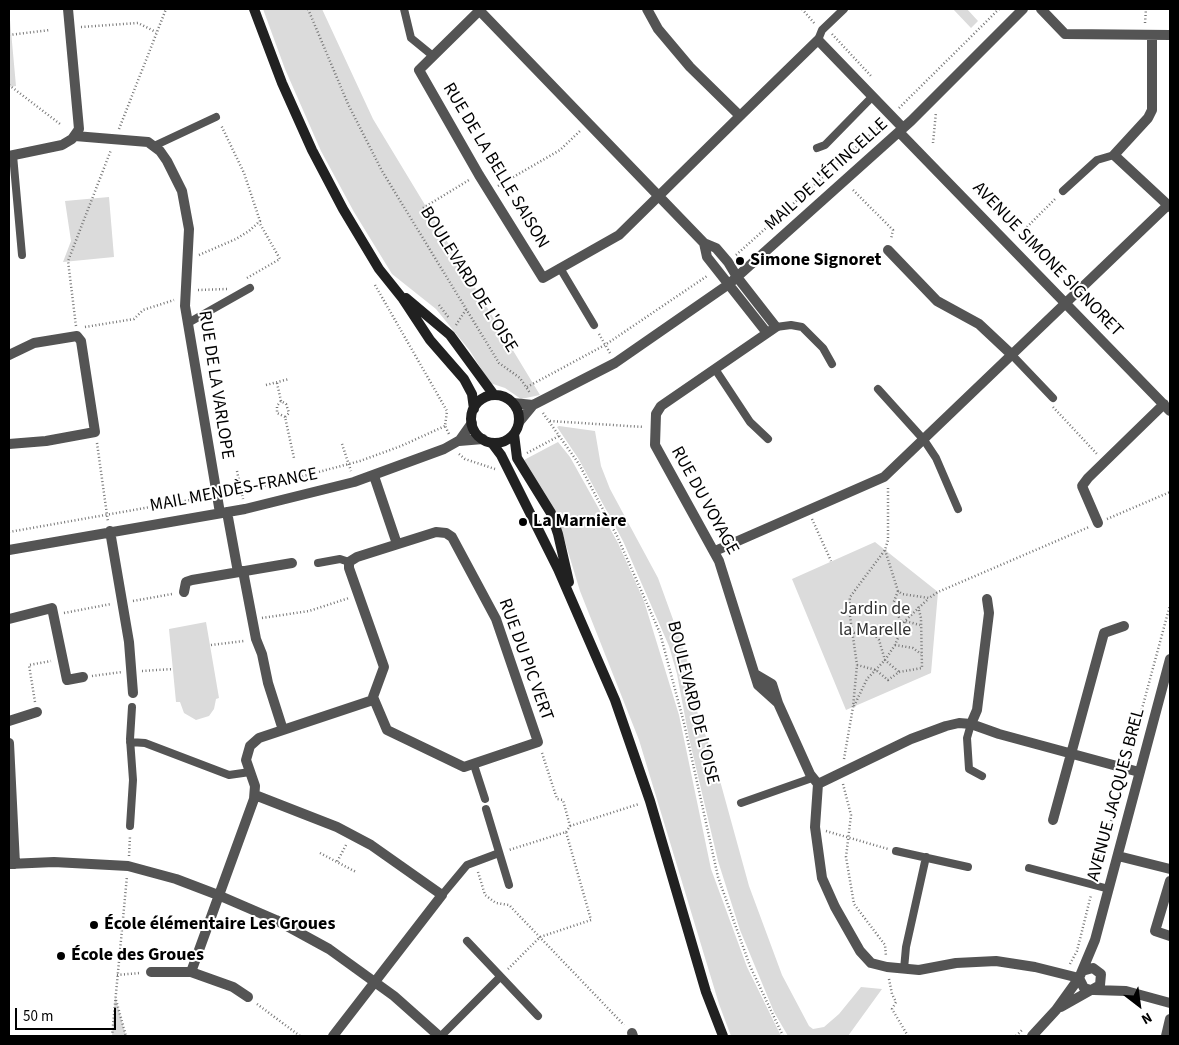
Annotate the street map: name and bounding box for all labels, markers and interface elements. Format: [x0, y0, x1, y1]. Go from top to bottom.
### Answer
street label: RUE DE LA BELLE SAISON [437, 79, 553, 253]
street label: MAIL DE L'ÉTINCELLE [761, 114, 893, 236]
street label: AVENUE SIMONE SIGNORET [967, 178, 1127, 342]
street label: BOULEVARD DE L'OISE [414, 203, 522, 357]
place label: Simone Signoret [750, 250, 882, 272]
marker: Simone Signoret [734, 255, 746, 267]
street label: RUE DE LA VARLOPE [193, 309, 237, 461]
street label: RUE DU VOYAGE [665, 443, 743, 559]
street label: MAIL MENDÈS-FRANCE [148, 464, 320, 518]
place label: La Marnière [533, 511, 627, 533]
marker: La Marnière [517, 516, 529, 528]
street label: RUE DU PIC VERT [493, 596, 557, 724]
park label: Jardin de la Marelle [839, 599, 911, 642]
street label: BOULEVARD DE L'OISE [661, 619, 723, 787]
street label: AVENUE JACQUES BREL [1084, 706, 1150, 884]
place label: École élémentaire Les Groues [104, 914, 335, 936]
marker: École élémentaire Les Groues [88, 919, 100, 931]
place label: École des Groues [71, 945, 204, 967]
marker: École des Groues [55, 950, 67, 962]
north arrow [1114, 980, 1164, 1030]
scale bar [18, 998, 119, 1030]
text: 50 m [23, 1006, 53, 1027]
text: N [1137, 1007, 1156, 1029]

